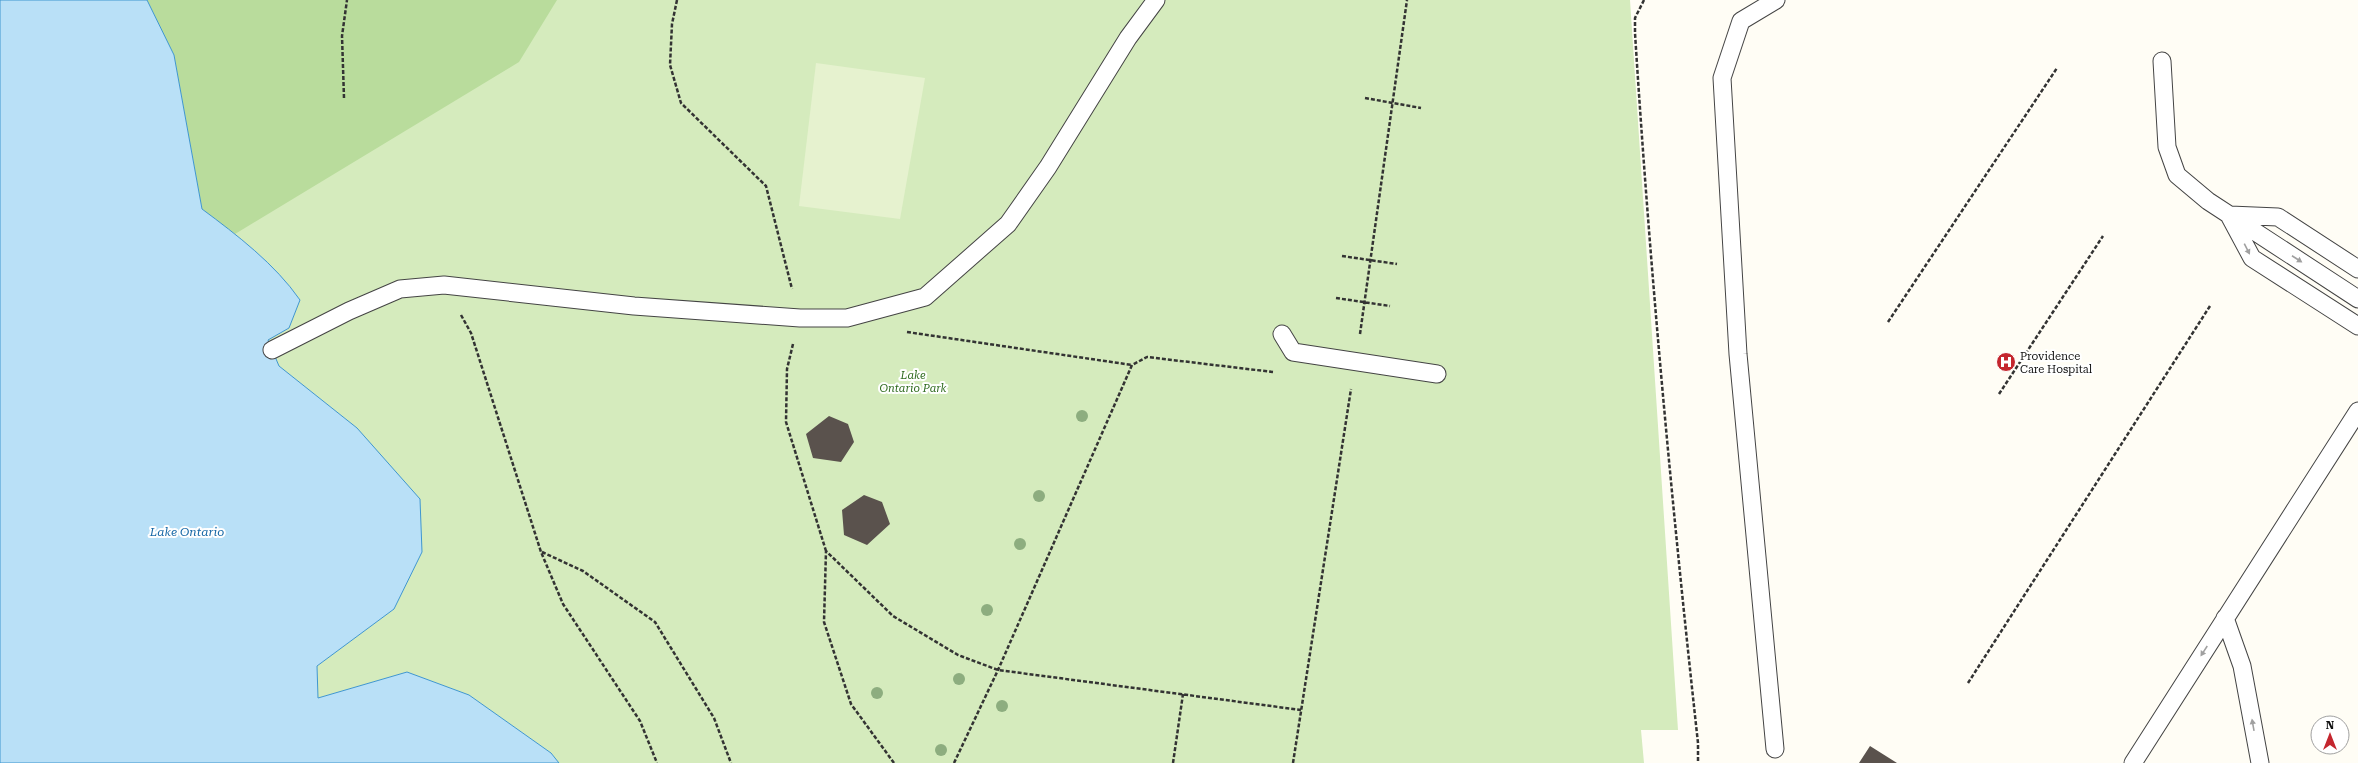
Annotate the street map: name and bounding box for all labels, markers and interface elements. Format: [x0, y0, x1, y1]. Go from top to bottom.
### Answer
one-way arrow [2244, 243, 2251, 255]
one-way arrow [2292, 255, 2302, 263]
place label: Providence Care Hospital [2020, 350, 2093, 376]
hospital icon: Providence Care Hospital [1995, 351, 2017, 373]
park label: Lake Ontario Park [879, 369, 947, 395]
water label: Lake Ontario [149, 525, 224, 539]
one-way arrow [2201, 645, 2208, 657]
north arrow [2310, 715, 2350, 755]
one-way arrow [2250, 719, 2256, 731]
text: N [2326, 719, 2335, 732]

